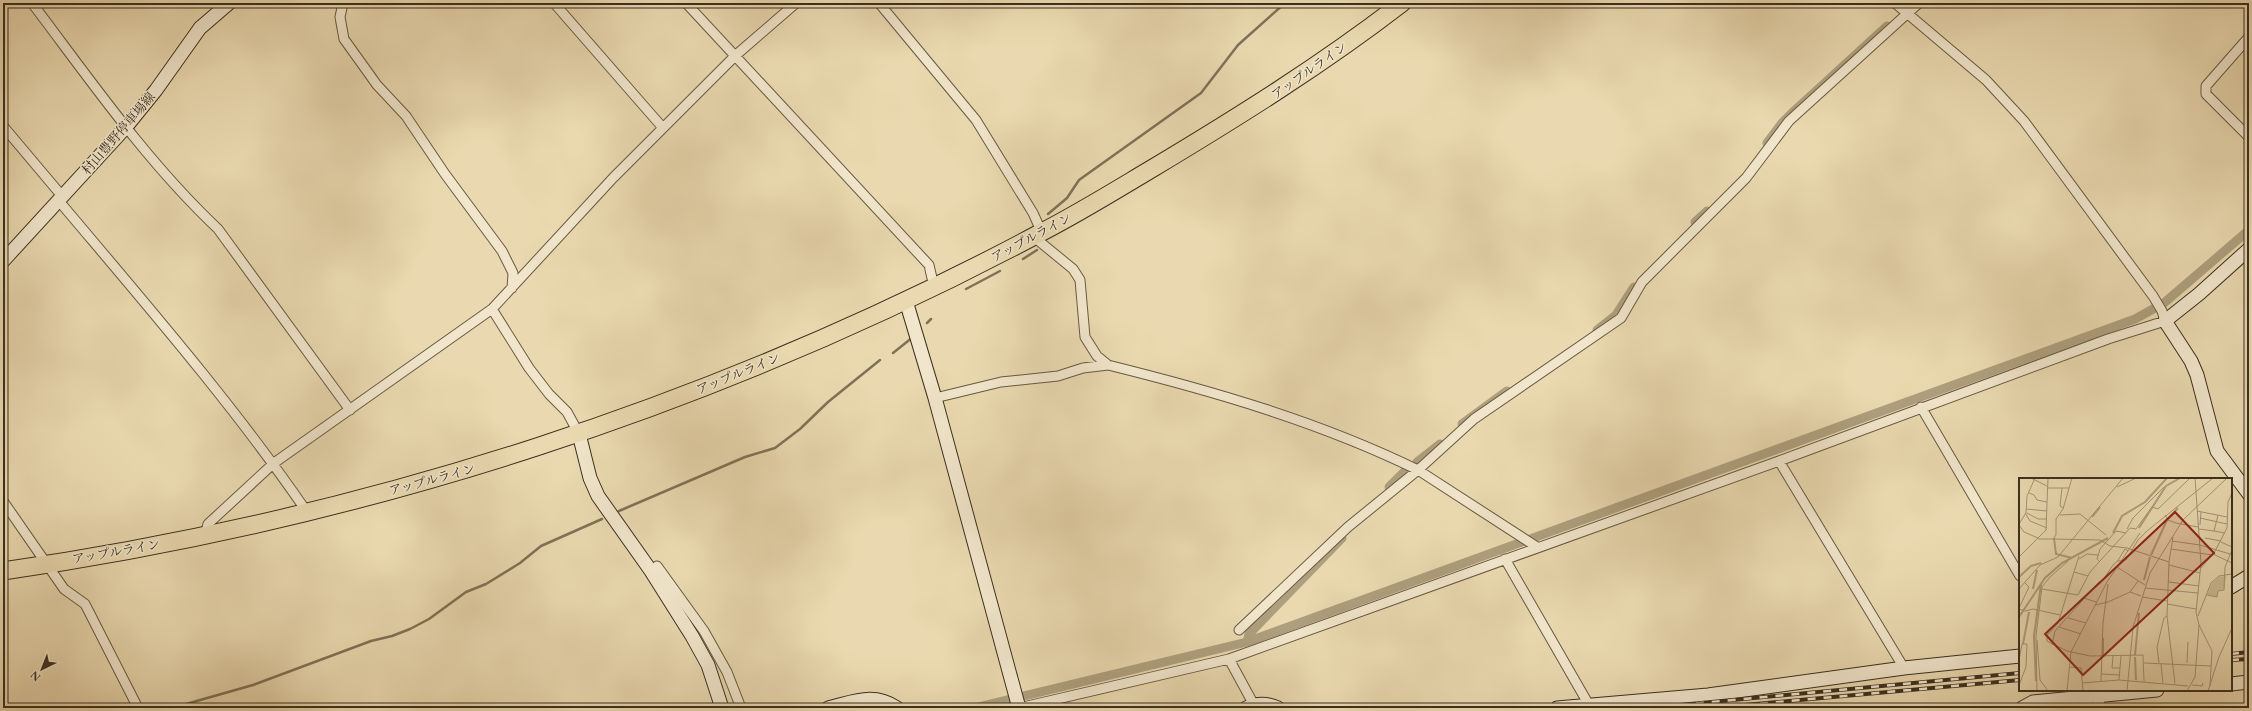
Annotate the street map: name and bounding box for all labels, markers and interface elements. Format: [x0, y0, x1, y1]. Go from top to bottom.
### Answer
street label: アップルライン [1268, 38, 1351, 103]
street label: 村山豊野停車場線 [78, 89, 159, 178]
street label: アップルライン [988, 209, 1075, 266]
street label: アップルライン [694, 349, 783, 398]
street label: アップルライン [387, 460, 477, 499]
inset map [2019, 478, 2232, 691]
street label: アップルライン [71, 535, 161, 568]
north arrow [22, 649, 62, 689]
text: N [27, 668, 43, 684]

